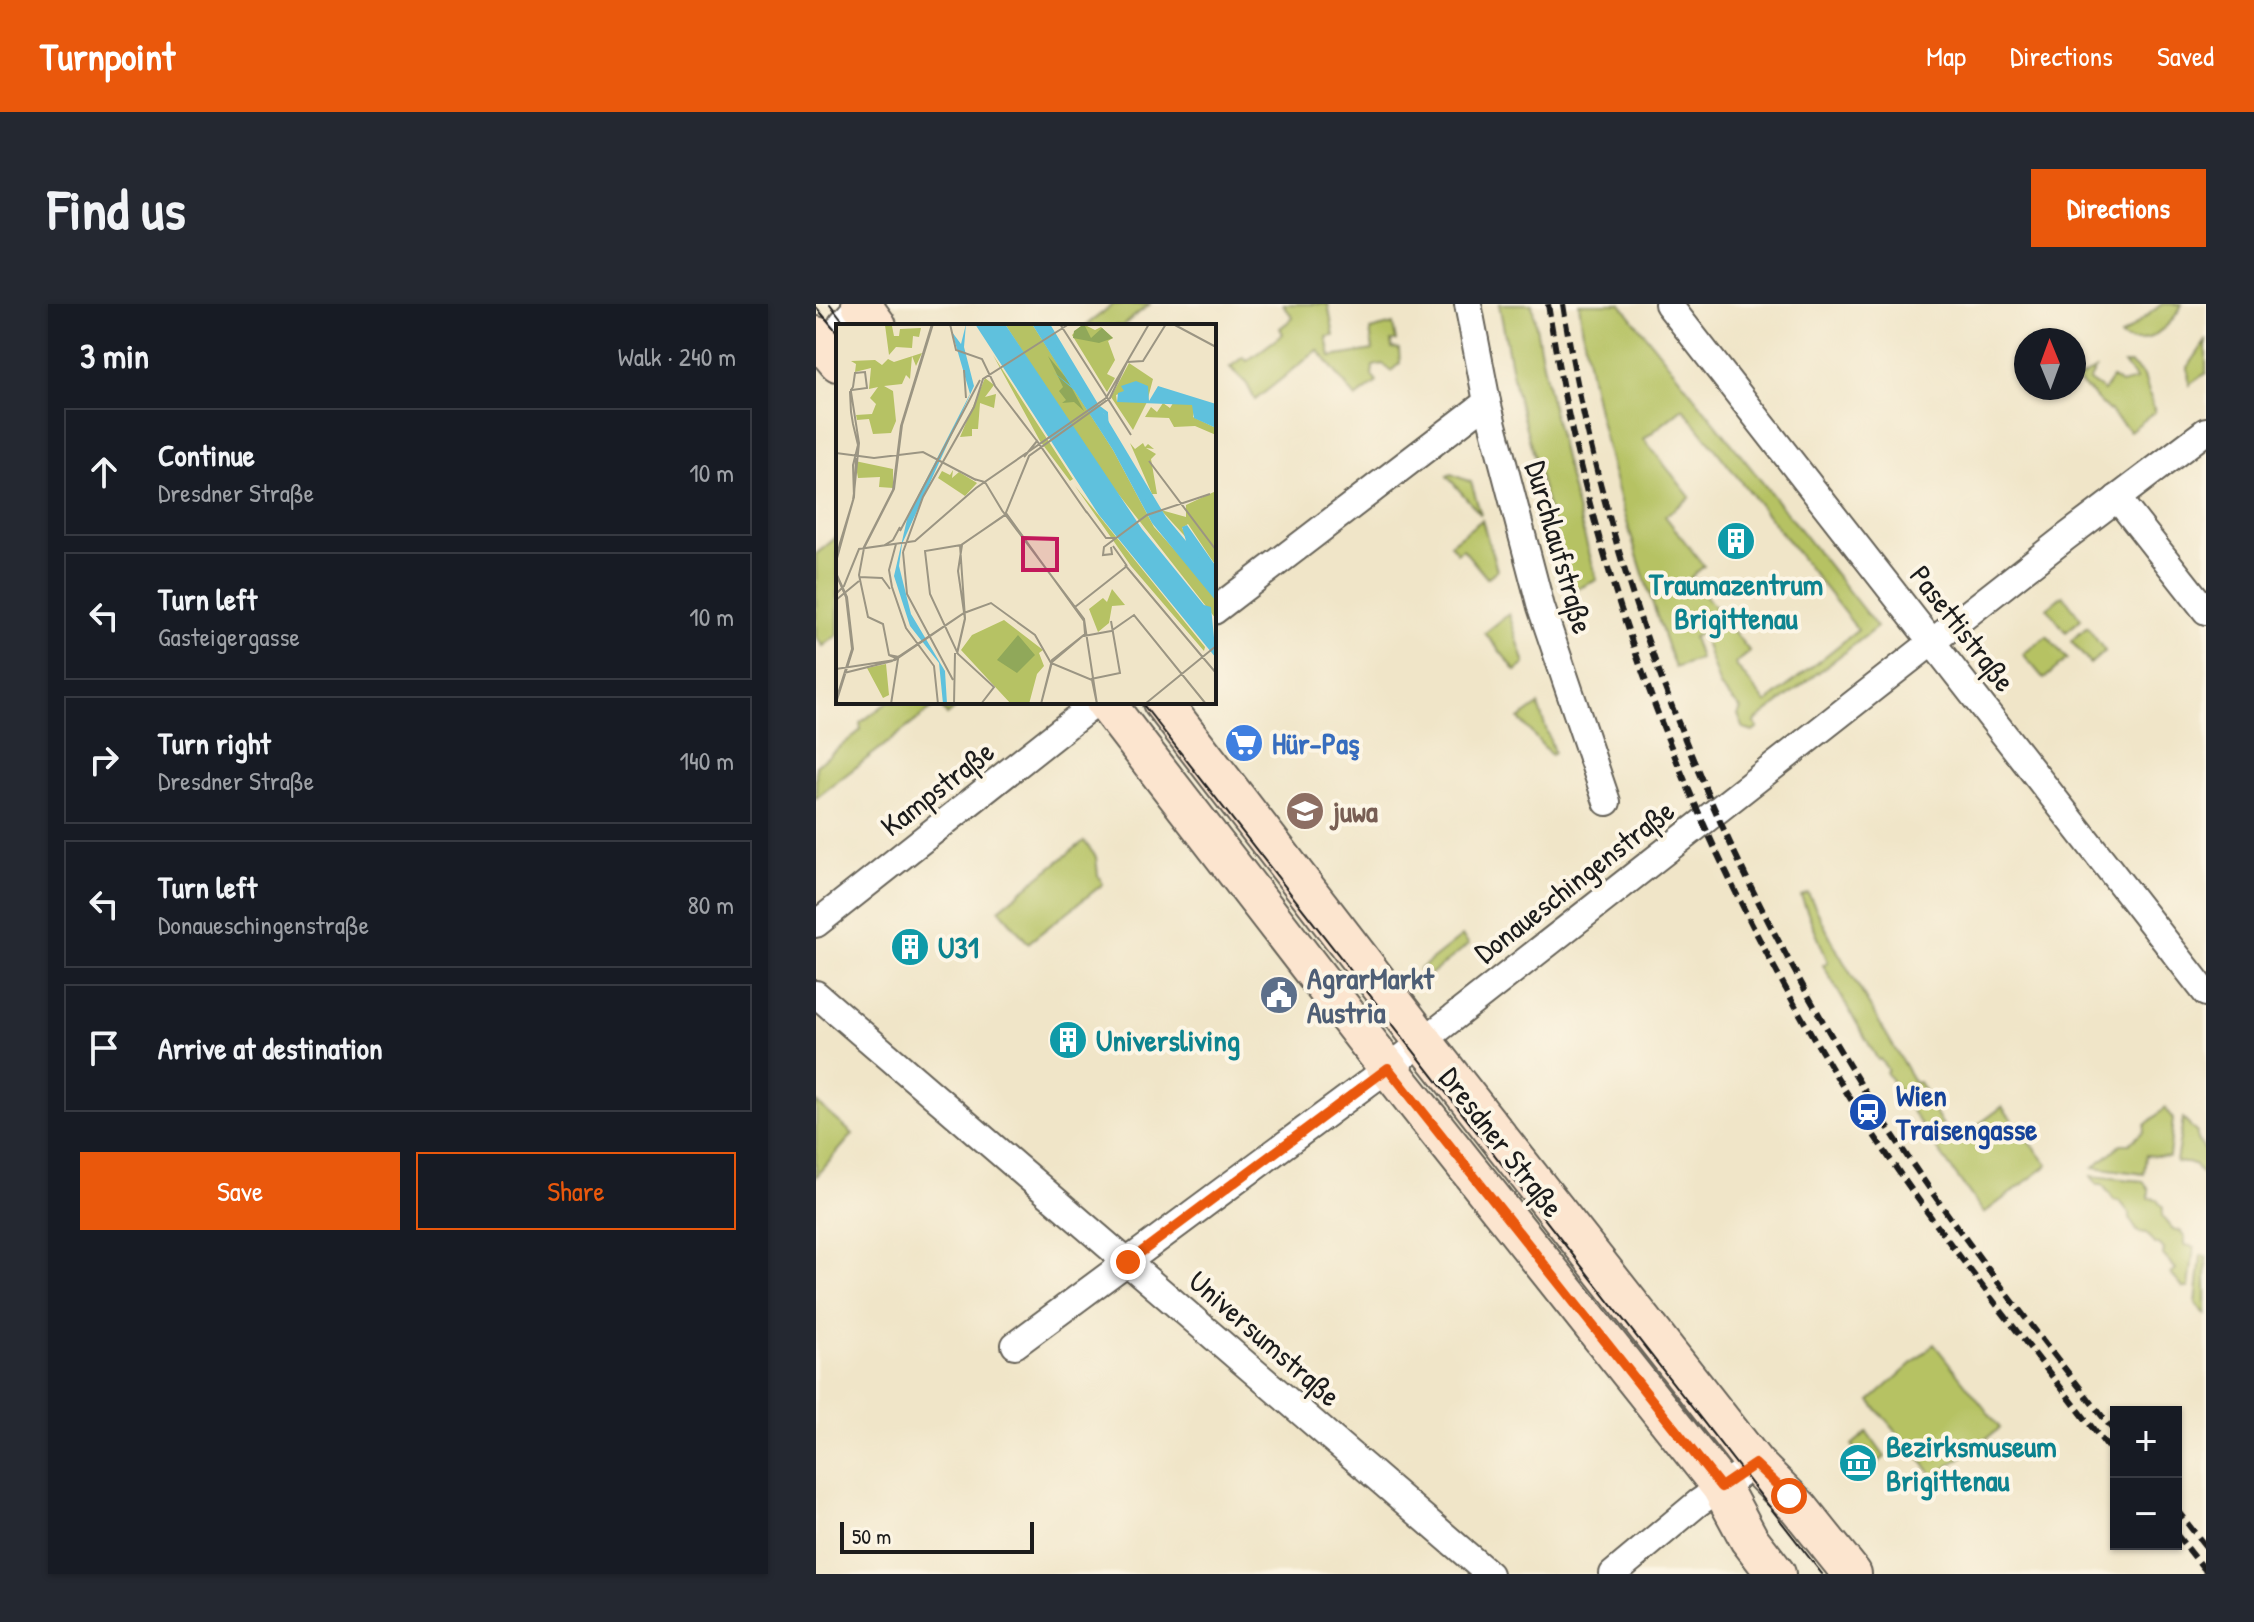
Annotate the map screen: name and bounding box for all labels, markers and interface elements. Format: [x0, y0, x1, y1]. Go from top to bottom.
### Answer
text: Turnpoint [40, 30, 175, 82]
text: Map [1926, 37, 1966, 75]
text: Directions [2010, 37, 2113, 75]
text: Saved [2157, 37, 2214, 75]
button: Directions [2031, 169, 2206, 247]
text: Find us [48, 171, 186, 246]
inset map [836, 324, 1216, 704]
north arrow [2014, 328, 2086, 400]
text: 3 min [80, 333, 149, 379]
text: Walk · 240 m [618, 339, 736, 374]
text: Continue [158, 435, 255, 475]
icon: ahead [82, 450, 126, 494]
text: 10 m [689, 455, 734, 490]
street label: Durchlaufstraße [1516, 456, 1604, 638]
text: Dresdner Straße [158, 475, 314, 510]
building icon: Traumazentrum Brigittenau [1715, 520, 1757, 562]
street label: Pasettistraße [1901, 557, 2025, 699]
place label: Traumazentrum Brigittenau [1648, 564, 1823, 639]
text: Turn left [158, 579, 257, 619]
icon: left [82, 594, 126, 638]
text: 10 m [689, 599, 734, 634]
text: Gasteigergasse [158, 619, 300, 654]
supermarket icon: Hür-Paş [1223, 722, 1265, 764]
text: Turn right [158, 723, 271, 763]
place label: Hür-Paş [1272, 723, 1360, 763]
street label: Kampstraße [872, 731, 1002, 845]
icon: right [82, 738, 126, 782]
text: 140 m [680, 743, 734, 778]
text: Dresdner Straße [158, 763, 314, 798]
school or university icon: juwa [1284, 790, 1326, 832]
street label: Donaueschingenstraße [1466, 790, 1682, 972]
place label: juwa [1329, 791, 1378, 831]
text: Turn left [158, 867, 257, 907]
icon: left [82, 882, 126, 926]
text: 80 m [687, 887, 734, 922]
text: Donaueschingenstraße [158, 907, 369, 942]
building icon: U31 [889, 926, 931, 968]
place label: U31 [938, 927, 979, 967]
place label: AgrarMarkt Austria [1307, 958, 1435, 1032]
public building icon: AgrarMarkt Austria [1258, 974, 1300, 1016]
building icon: Universliving [1047, 1019, 1089, 1061]
place label: Universliving [1096, 1020, 1240, 1061]
icon: arrive [82, 1026, 126, 1070]
text: Arrive at destination [158, 1028, 383, 1068]
street label: Dresdner Straße [1431, 1059, 1573, 1225]
place label: Wien Traisengasse [1895, 1075, 2037, 1150]
station icon: Wien Traisengasse [1847, 1091, 1889, 1133]
button: Save [80, 1152, 400, 1230]
button: Share [416, 1152, 736, 1230]
route end [1110, 1244, 1146, 1280]
street label: Universumstraße [1180, 1261, 1350, 1415]
map controls [2110, 1406, 2182, 1550]
button: + [2110, 1406, 2182, 1478]
place label: Bezirksmuseum Brigittenau [1886, 1426, 2057, 1501]
museum icon: Bezirksmuseum Brigittenau [1837, 1442, 1879, 1484]
route start [1771, 1478, 1807, 1514]
button: − [2110, 1478, 2182, 1550]
scale bar [840, 1518, 1034, 1554]
text: 50 m [852, 1521, 891, 1551]

